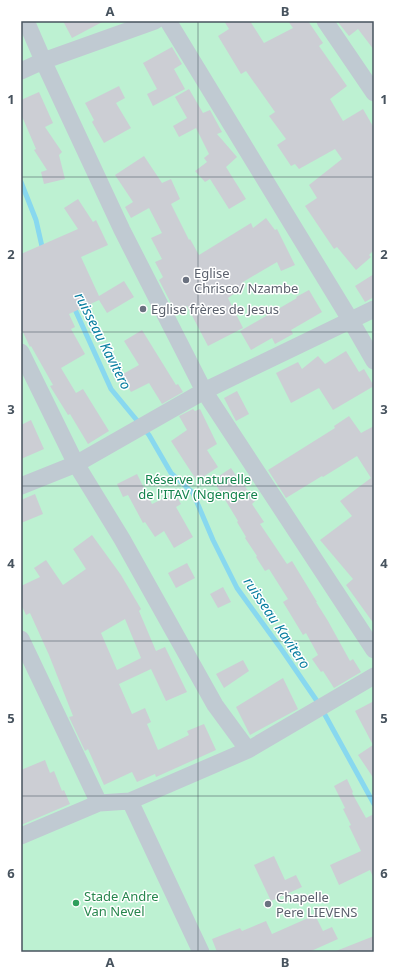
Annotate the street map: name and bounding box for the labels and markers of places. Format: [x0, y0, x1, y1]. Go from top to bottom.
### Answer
place label: Eglise Chrisco/ Nzambe [194, 264, 298, 297]
marker: Eglise Chrisco/ Nzambe [181, 275, 191, 285]
place label: Eglise frères de Jesus [151, 300, 279, 318]
marker: Eglise frères de Jesus [138, 304, 148, 314]
place label: Stade Andre Van Nevel [84, 887, 159, 920]
place label: Chapelle Pere LIEVENS [276, 888, 358, 921]
marker: Stade Andre Van Nevel [71, 898, 81, 908]
marker: Chapelle Pere LIEVENS [263, 899, 273, 909]

